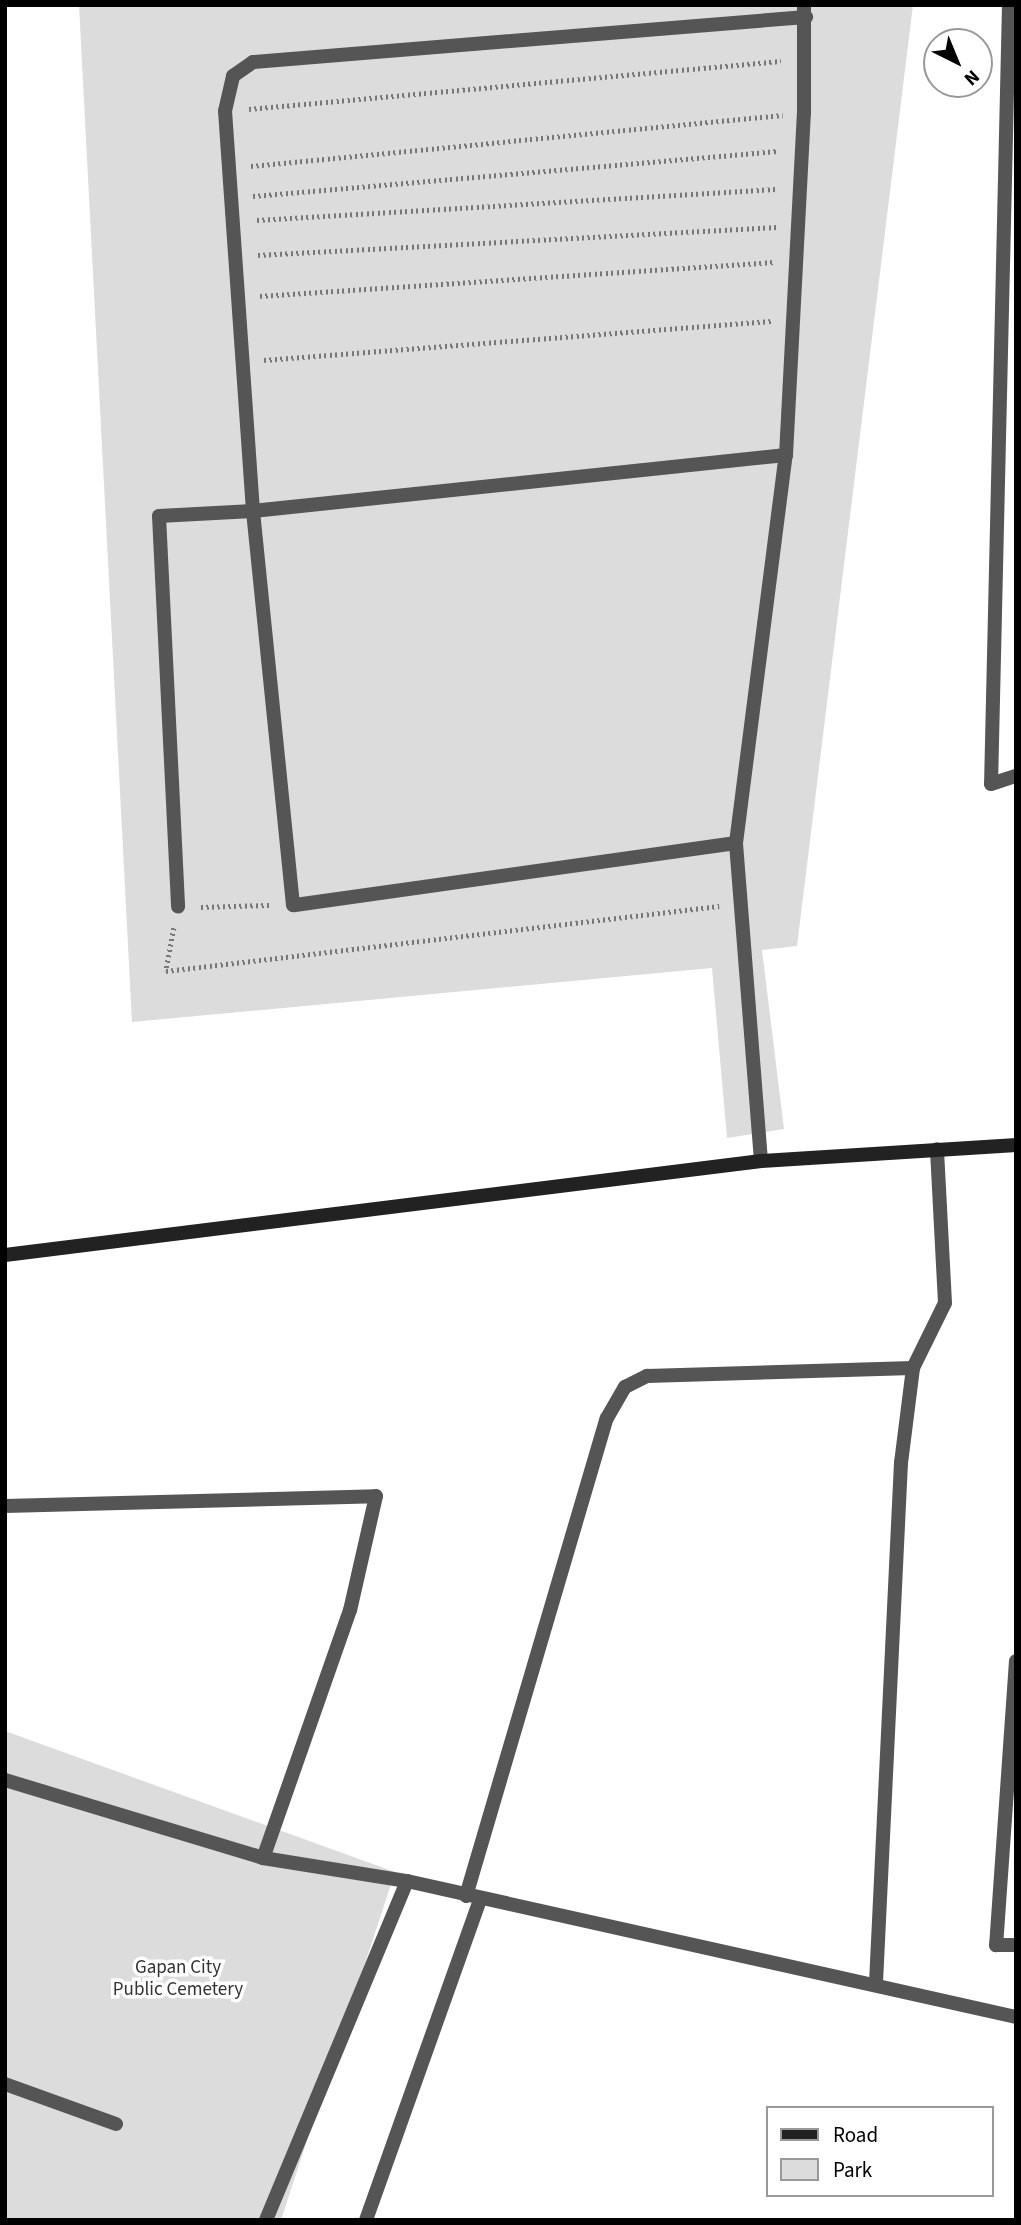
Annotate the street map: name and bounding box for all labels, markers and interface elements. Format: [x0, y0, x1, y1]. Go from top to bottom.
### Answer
north arrow [923, 28, 993, 98]
text: N [957, 63, 985, 91]
park label: Gapan City Public Cemetery [113, 1957, 243, 2001]
legend [766, 2106, 993, 2197]
text: Road [833, 2120, 878, 2150]
text: Park [833, 2155, 872, 2185]

